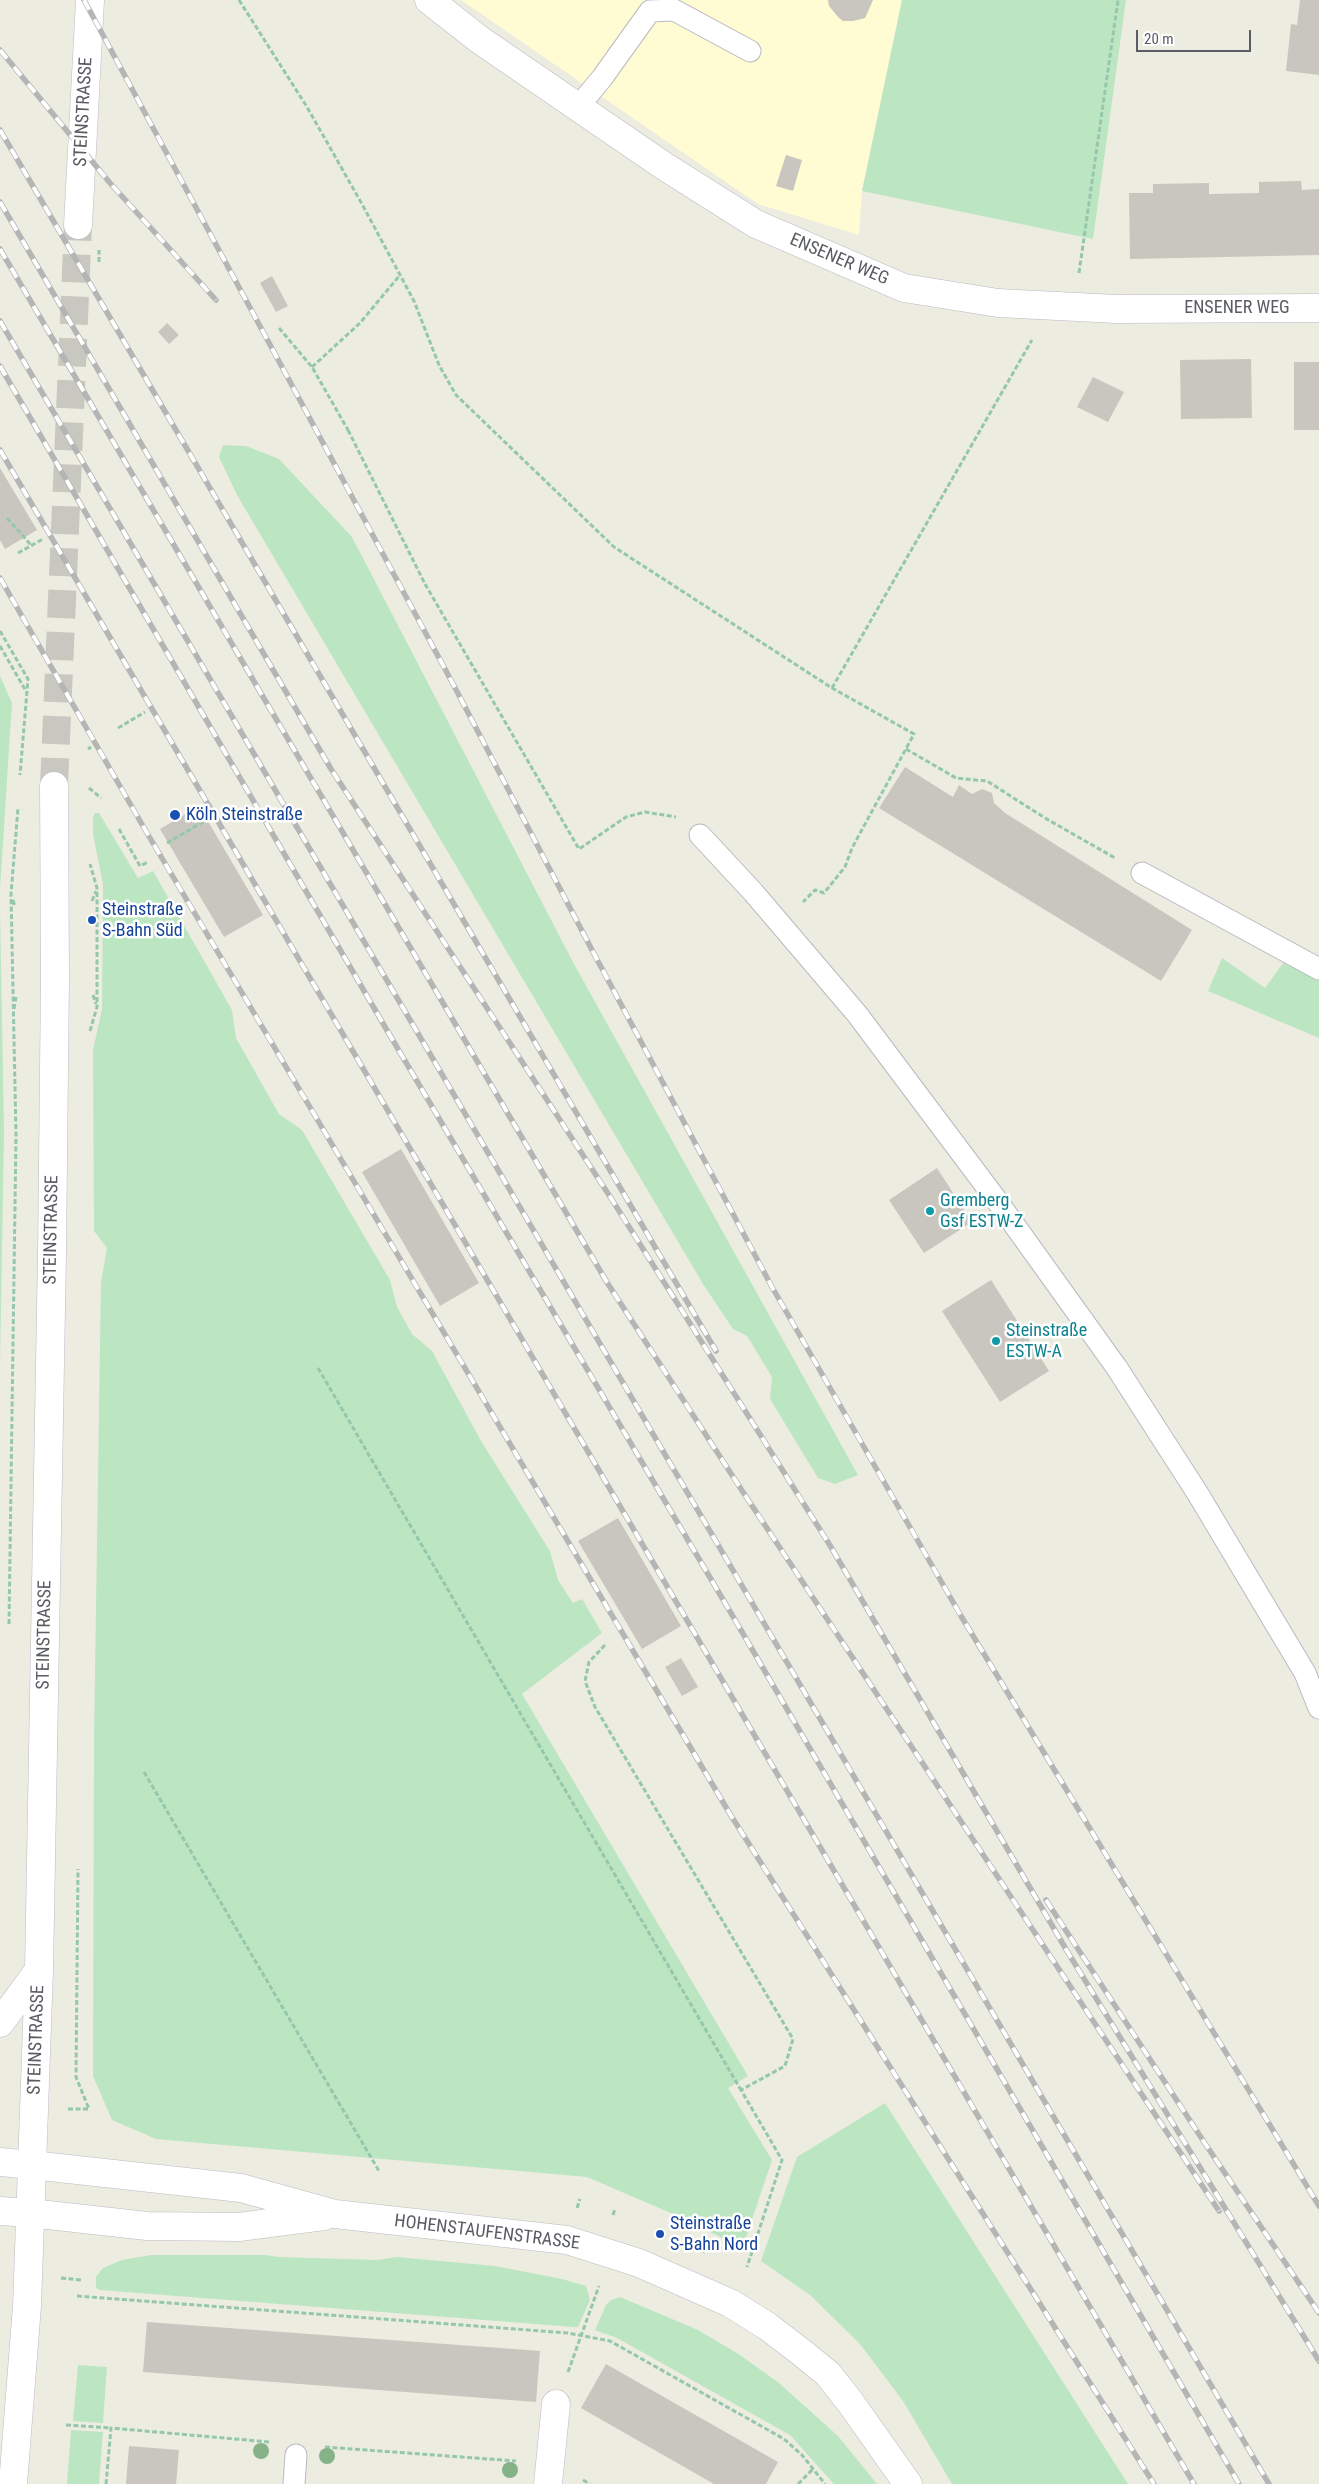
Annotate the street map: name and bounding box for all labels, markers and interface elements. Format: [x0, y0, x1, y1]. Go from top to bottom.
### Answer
scale bar [1139, 20, 1254, 52]
text: 20 m [1144, 30, 1174, 48]
street label: STEINSTRASSE [70, 57, 98, 167]
street label: ENSENER WEG [786, 229, 892, 291]
street label: ENSENER WEG [1184, 297, 1290, 319]
place label: Köln Steinstraße [186, 804, 303, 826]
marker: Köln Steinstraße [168, 808, 182, 822]
place label: Steinstraße S-Bahn Süd [102, 899, 183, 942]
marker: Steinstraße S-Bahn Süd [86, 914, 98, 926]
street label: STEINSTRASSE [40, 1175, 64, 1285]
place label: Gremberg Gsf ESTW-Z [940, 1190, 1024, 1232]
marker: Gremberg Gsf ESTW-Z [924, 1205, 936, 1217]
place label: Steinstraße ESTW-A [1006, 1320, 1087, 1362]
marker: Steinstraße ESTW-A [990, 1335, 1002, 1347]
street label: STEINSTRASSE [33, 1580, 57, 1690]
street label: STEINSTRASSE [24, 1985, 50, 2095]
street label: HOHENSTAUFENSTRASSE [393, 2211, 581, 2255]
place label: Steinstraße S-Bahn Nord [670, 2213, 758, 2256]
marker: Steinstraße S-Bahn Nord [654, 2228, 666, 2240]

